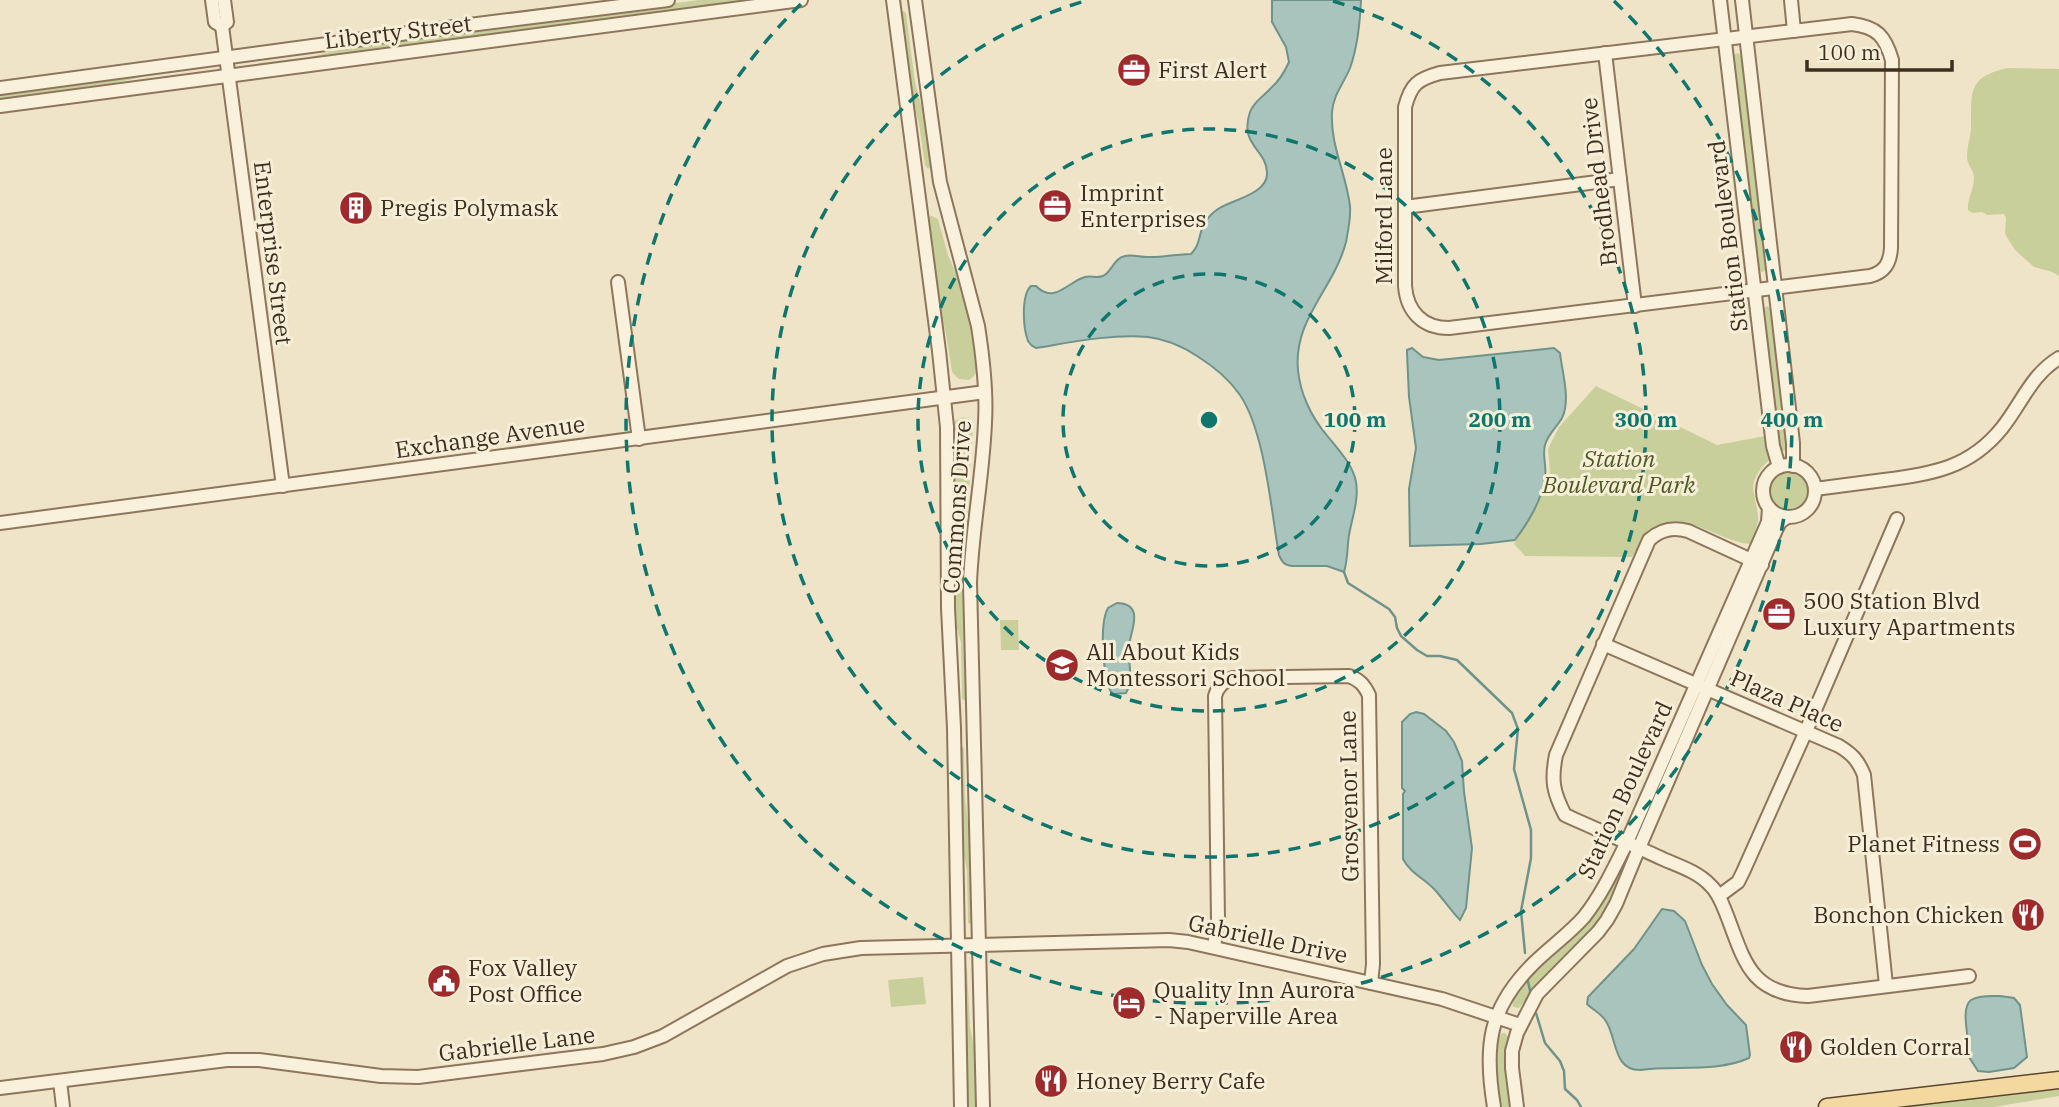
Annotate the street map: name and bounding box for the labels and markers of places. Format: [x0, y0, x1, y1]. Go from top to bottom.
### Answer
office icon: First Alert [1115, 51, 1153, 89]
place label: First Alert [1158, 54, 1267, 84]
place label: Imprint Enterprises [1080, 177, 1206, 233]
office icon: Imprint Enterprises [1036, 187, 1074, 225]
building icon: Pregis Polymask [337, 189, 375, 227]
place label: Pregis Polymask [380, 192, 559, 222]
centre of rings [1197, 408, 1221, 432]
place label: 500 Station Blvd Luxury Apartments [1803, 585, 2016, 641]
office icon: 500 Station Blvd Luxury Apartments [1760, 595, 1798, 633]
place label: All About Kids Montessori School [1086, 636, 1285, 692]
school or university icon: All About Kids Montessori School [1043, 646, 1081, 684]
sports icon: Planet Fitness [2006, 825, 2044, 863]
place label: Planet Fitness [1847, 828, 2000, 858]
restaurant icon: Bonchon Chicken [2009, 896, 2047, 934]
place label: Bonchon Chicken [1813, 899, 2004, 929]
place label: Fox Valley Post Office [468, 952, 582, 1008]
public building icon: Fox Valley Post Office [425, 962, 463, 1000]
place label: Quality Inn Aurora - Naperville Area [1154, 974, 1355, 1030]
hotel icon: Quality Inn Aurora - Naperville Area [1110, 984, 1148, 1022]
restaurant icon: Golden Corral [1777, 1028, 1815, 1066]
place label: Golden Corral [1820, 1031, 1970, 1061]
restaurant icon: Honey Berry Cafe [1032, 1062, 1070, 1100]
place label: Honey Berry Cafe [1076, 1065, 1265, 1095]

